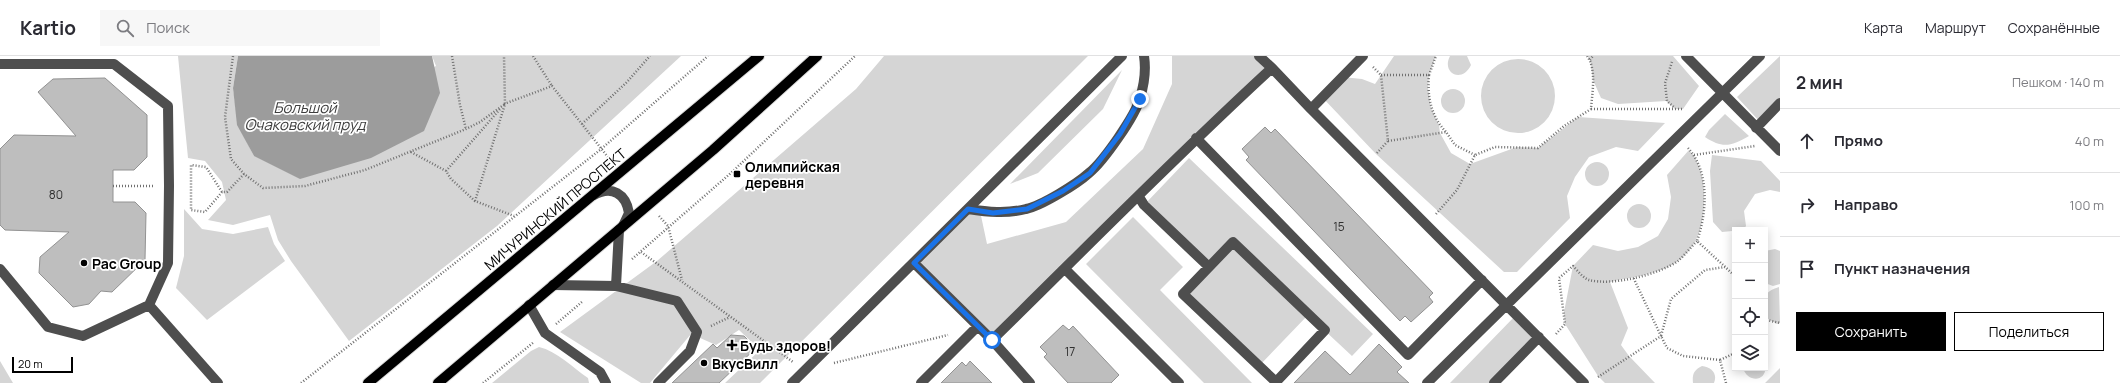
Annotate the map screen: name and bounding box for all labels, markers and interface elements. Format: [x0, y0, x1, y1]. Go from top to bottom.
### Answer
search box [100, 10, 380, 46]
text: Kartio [20, 15, 76, 41]
icon: search [114, 17, 136, 39]
text: Поиск [146, 17, 190, 38]
text: Карта [1864, 18, 1903, 37]
text: Маршрут [1925, 18, 1986, 37]
text: Сохранённые [2008, 18, 2100, 37]
text: 2 мин [1796, 71, 1843, 94]
text: Пешком · 140 m [2012, 73, 2104, 91]
route end [1131, 90, 1149, 108]
water label: Большой Очаковский пруд [244, 97, 367, 135]
icon: ahead [1796, 130, 1818, 152]
text: Прямо [1834, 130, 1883, 151]
text: 40 m [2075, 132, 2104, 150]
street label: МИЧУРИНСКИЙ ПРОСПЕКТ [480, 144, 630, 274]
place label: Олимпийская деревня [745, 157, 840, 192]
marker: Олимпийская деревня [732, 169, 742, 179]
house number: 80 [49, 186, 63, 203]
icon: right [1796, 194, 1818, 216]
text: Направо [1834, 194, 1898, 215]
text: 100 m [2069, 196, 2104, 214]
house number: 15 [1333, 218, 1345, 235]
map controls [1732, 227, 1768, 371]
button: + [1732, 227, 1768, 263]
place label: Pac Group [92, 254, 162, 273]
marker: Pac Group [79, 258, 89, 268]
icon: arrive [1796, 258, 1818, 280]
text: Пункт назначения [1834, 258, 1970, 279]
button: − [1732, 263, 1768, 299]
button: locate [1732, 299, 1768, 335]
button: Сохранить [1796, 312, 1946, 351]
button: Поделиться [1954, 312, 2104, 351]
route start [983, 331, 1001, 349]
button: layers [1732, 335, 1768, 371]
place label: Будь здоров! [740, 336, 831, 355]
marker: Будь здоров! [727, 340, 737, 350]
house number: 17 [1065, 343, 1075, 360]
place label: ВкусВилл [712, 354, 778, 373]
scale bar [12, 355, 73, 374]
text: 20 m [18, 356, 43, 371]
marker: ВкусВилл [699, 358, 709, 368]

